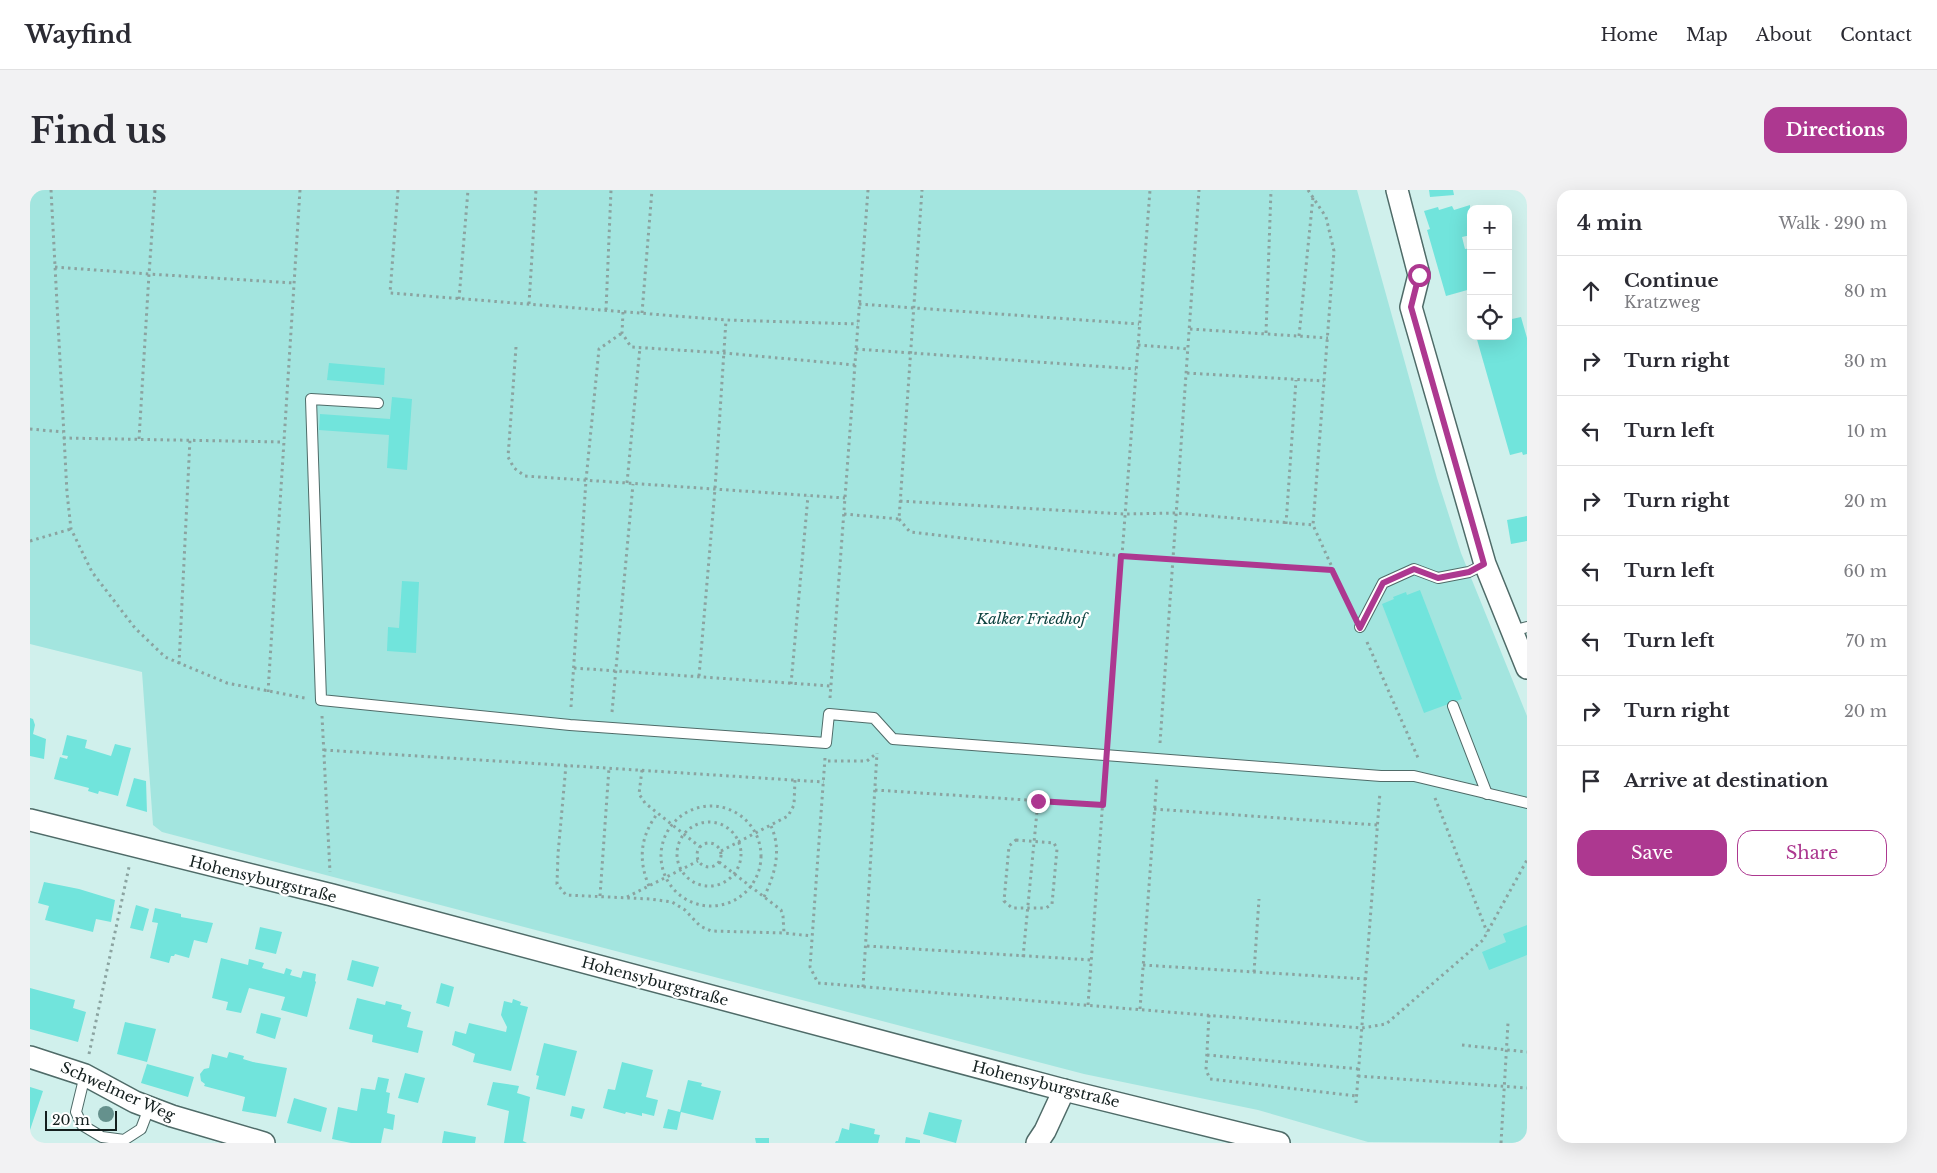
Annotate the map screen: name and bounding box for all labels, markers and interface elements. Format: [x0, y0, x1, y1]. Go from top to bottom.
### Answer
text: Wayfind [25, 20, 132, 49]
text: Home [1600, 24, 1658, 46]
text: Map [1686, 24, 1728, 46]
text: About [1756, 24, 1812, 46]
text: Contact [1840, 24, 1912, 46]
button: Directions [1764, 107, 1907, 153]
text: Find us [30, 109, 167, 152]
map controls [1467, 205, 1512, 340]
button: + [1467, 205, 1512, 250]
text: 4 min [1577, 210, 1643, 236]
text: Walk · 290 m [1779, 213, 1887, 233]
button: − [1467, 250, 1512, 295]
route start [1408, 264, 1431, 287]
text: Continue [1624, 269, 1719, 292]
icon: ahead [1577, 277, 1605, 305]
text: 80 m [1844, 281, 1887, 301]
text: Kratzweg [1624, 292, 1700, 312]
button: locate [1467, 295, 1512, 340]
icon: right [1577, 347, 1605, 375]
text: Turn right [1624, 349, 1730, 372]
text: 30 m [1844, 351, 1887, 371]
icon: left [1577, 417, 1605, 445]
text: Turn left [1624, 419, 1715, 442]
text: 10 m [1847, 421, 1887, 441]
icon: right [1577, 487, 1605, 515]
text: Turn right [1624, 489, 1730, 512]
text: 20 m [1844, 491, 1887, 511]
icon: left [1577, 557, 1605, 585]
text: Turn left [1624, 559, 1715, 582]
text: 60 m [1844, 561, 1887, 581]
park label: Kalker Friedhof [975, 609, 1090, 628]
icon: left [1577, 627, 1605, 655]
text: Turn left [1624, 629, 1715, 652]
text: 70 m [1846, 631, 1887, 651]
icon: right [1577, 697, 1605, 725]
text: Turn right [1624, 699, 1730, 722]
text: 20 m [1844, 701, 1887, 721]
icon: arrive [1577, 767, 1605, 795]
text: Arrive at destination [1624, 769, 1828, 792]
route end [1027, 790, 1050, 813]
button: Save [1577, 830, 1727, 876]
button: Share [1737, 830, 1887, 876]
street label: Hohensyburgstraße [187, 851, 339, 907]
street label: Hohensyburgstraße [579, 952, 731, 1010]
street label: Hohensyburgstraße [970, 1056, 1122, 1112]
street label: Schwelmer Weg [58, 1057, 179, 1125]
scale bar [45, 1108, 118, 1131]
text: 20 m [52, 1111, 90, 1129]

